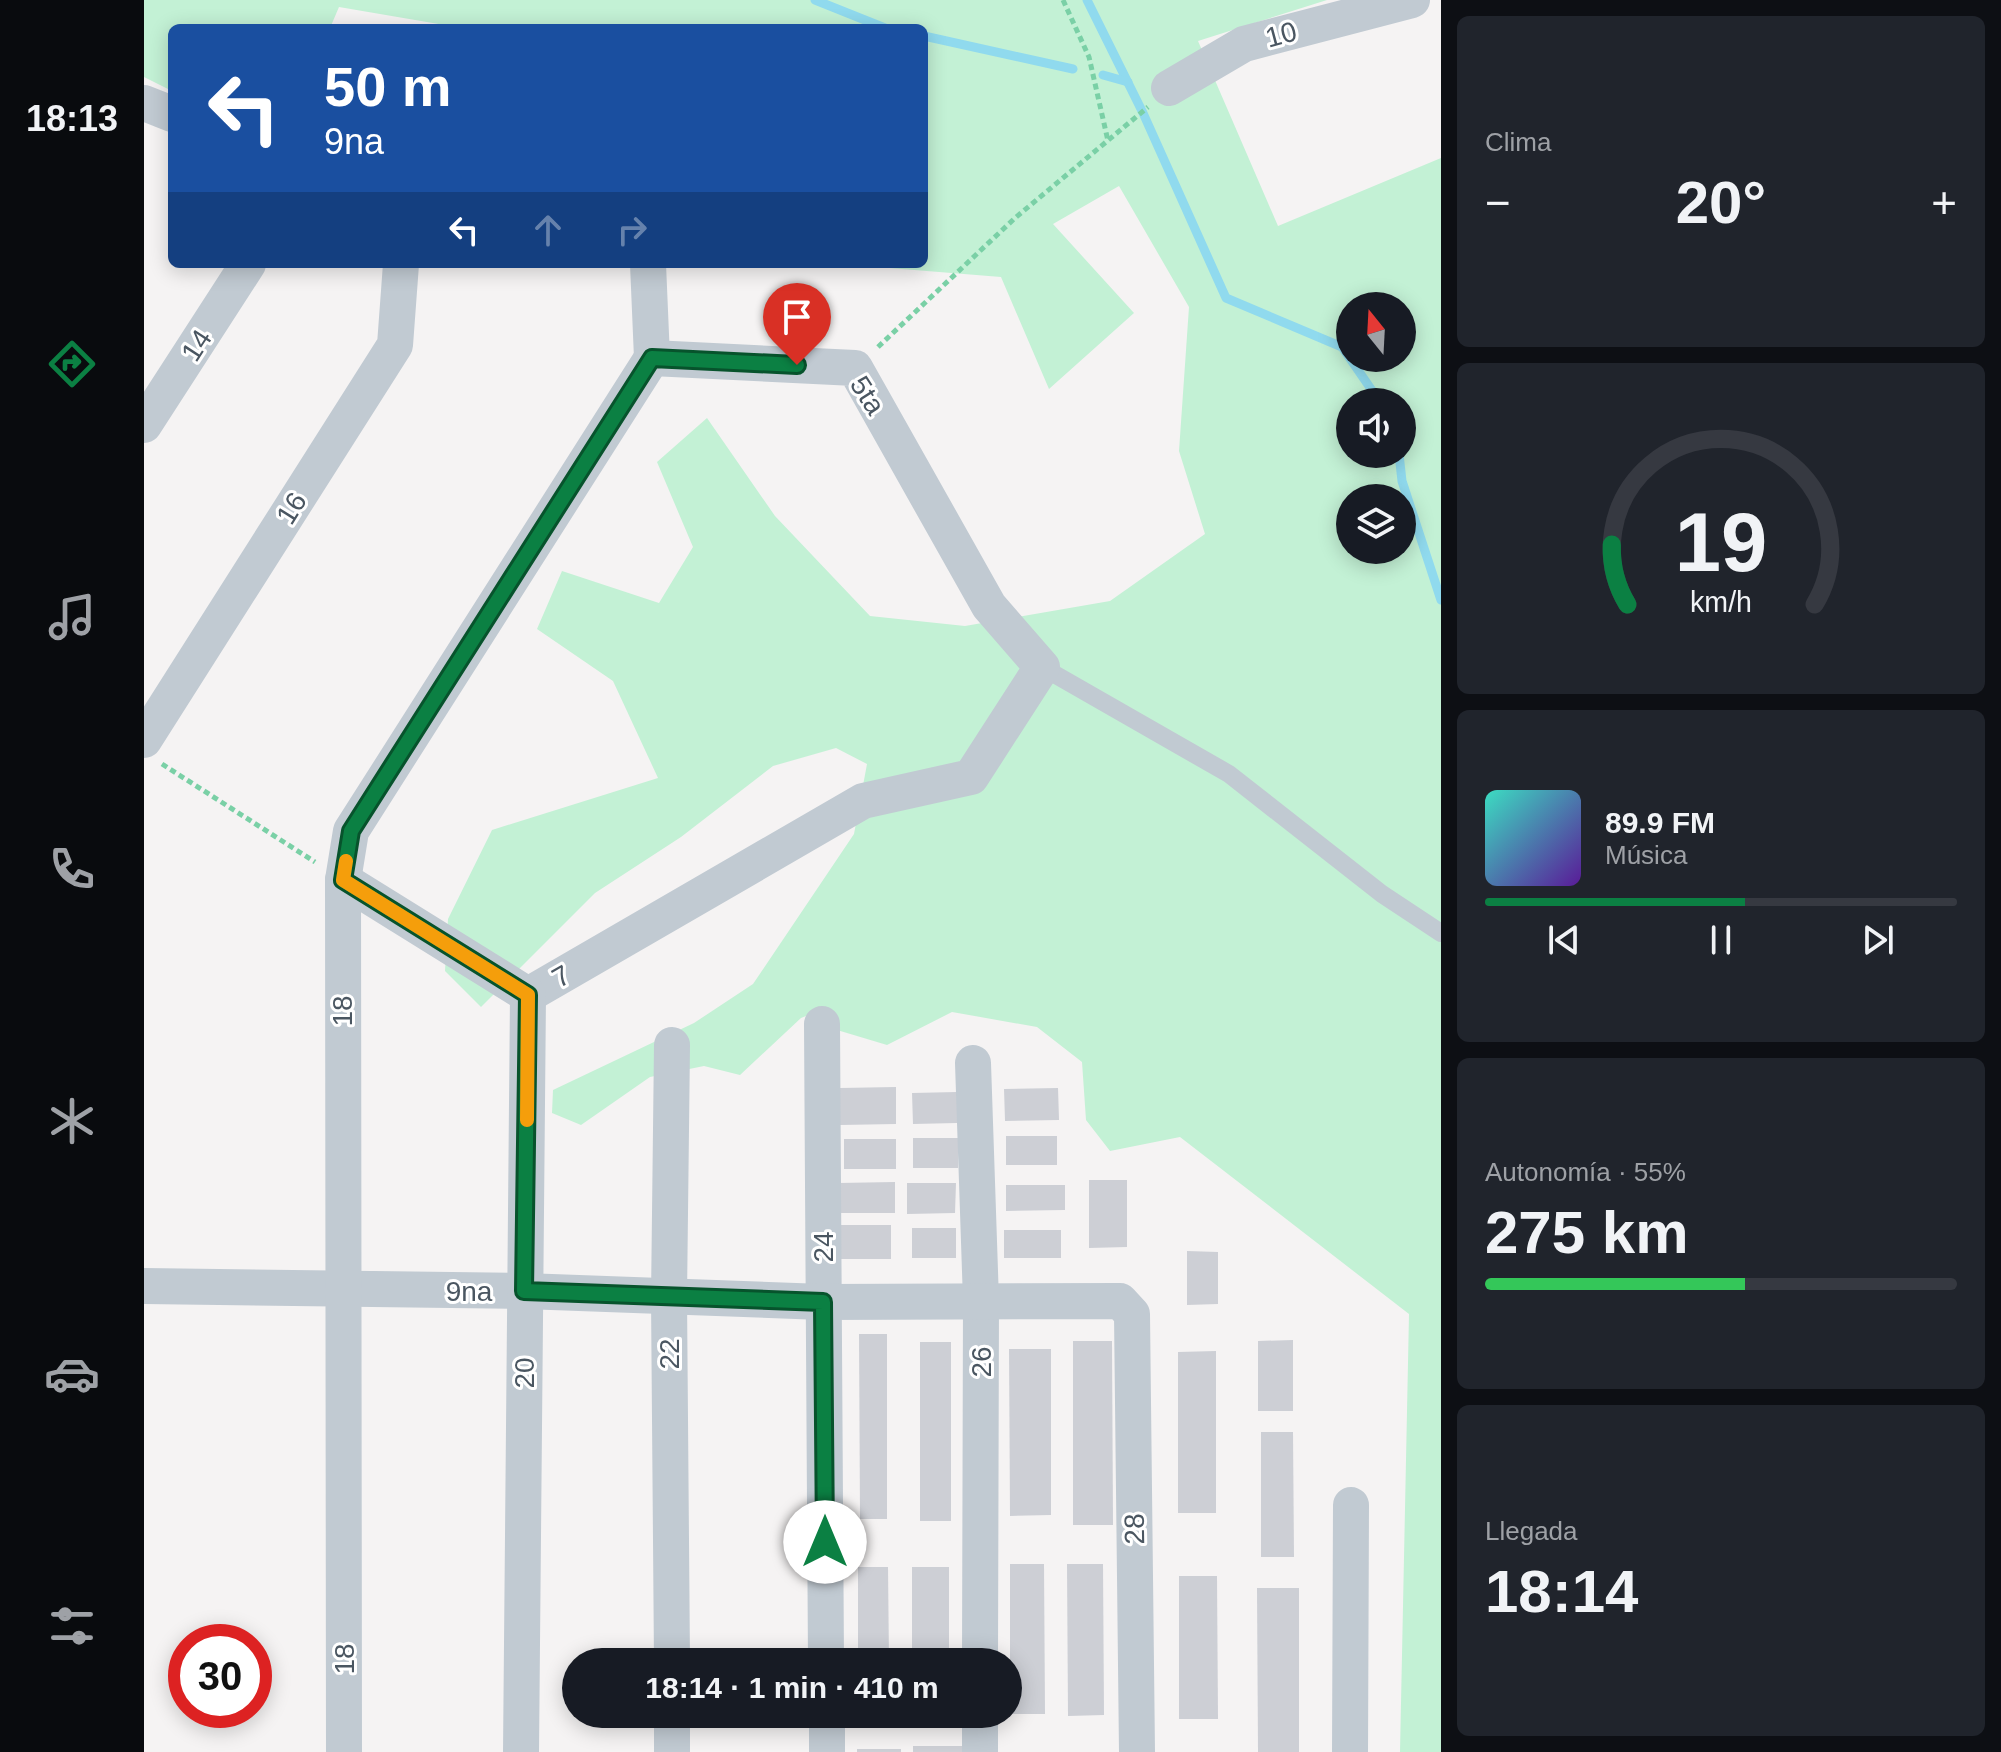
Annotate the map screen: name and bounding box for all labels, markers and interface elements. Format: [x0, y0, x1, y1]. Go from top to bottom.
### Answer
street label: 10 [1262, 15, 1300, 53]
text: 50 m [324, 55, 452, 118]
icon: left [192, 56, 296, 160]
text: 18:13 [26, 98, 118, 139]
text: 9na [324, 121, 384, 162]
text: Clima [1485, 127, 1551, 157]
text: 20° [1676, 169, 1766, 236]
text: − [1485, 178, 1511, 227]
text: + [1931, 178, 1957, 227]
icon: left [442, 208, 486, 252]
icon: ahead [526, 208, 570, 252]
icon: right [610, 208, 654, 252]
pin [763, 283, 831, 365]
north arrow [1336, 292, 1416, 372]
map controls [1336, 292, 1416, 564]
icon: arrive [775, 295, 819, 339]
street label: 14 [175, 324, 218, 367]
icon: directions [44, 336, 100, 392]
street label: 5ta [844, 371, 891, 420]
button: sound [1336, 388, 1416, 468]
button: layers [1336, 484, 1416, 564]
street label: 16 [270, 487, 313, 530]
text: 19 [1675, 495, 1767, 588]
text: km/h [1690, 586, 1752, 618]
icon: music [44, 589, 100, 645]
text: 89.9 FM [1605, 806, 1715, 839]
text: Música [1605, 840, 1687, 870]
icon: phone [44, 841, 100, 897]
icon: previous [1542, 918, 1586, 962]
icon: pause [1699, 918, 1743, 962]
icon: next [1856, 918, 1900, 962]
street label: 7 [547, 959, 576, 994]
street label: 18 [327, 995, 358, 1027]
icon: climate [44, 1093, 100, 1149]
text: Autonomía · 55% [1485, 1157, 1686, 1187]
text: 275 km [1485, 1199, 1689, 1266]
street label: 24 [808, 1231, 839, 1263]
street label: 9na [446, 1276, 493, 1307]
street label: 22 [654, 1338, 685, 1370]
icon: car [44, 1346, 100, 1402]
street label: 26 [966, 1346, 997, 1378]
street label: 20 [509, 1357, 540, 1389]
position arrow [783, 1500, 867, 1584]
street label: 28 [1119, 1513, 1150, 1545]
text: Llegada [1485, 1516, 1578, 1546]
text: 18:14 [1485, 1558, 1638, 1625]
icon: filters [44, 1598, 100, 1654]
speed limit sign: 30 [168, 1624, 272, 1728]
street label: 18 [329, 1643, 360, 1675]
text: 18:14 · 1 min · 410 m [645, 1671, 939, 1704]

